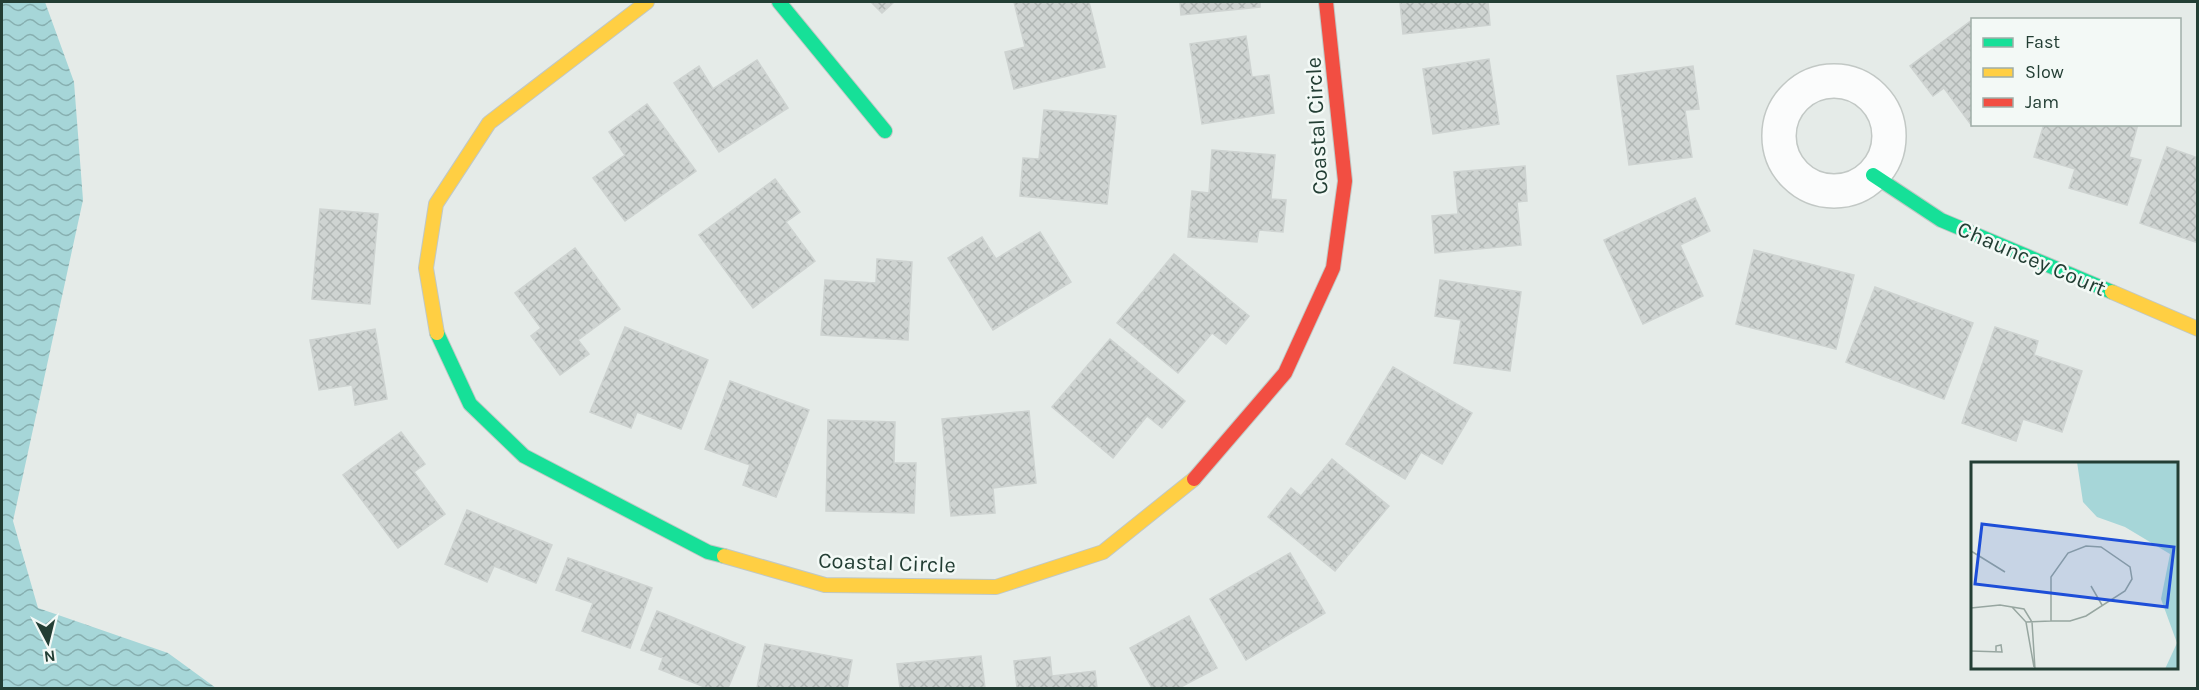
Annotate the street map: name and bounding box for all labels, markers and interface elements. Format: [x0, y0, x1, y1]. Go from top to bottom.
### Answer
legend [1971, 18, 2181, 126]
text: Fast [2025, 31, 2060, 53]
street label: Coastal Circle [1300, 56, 1334, 195]
text: Slow [2025, 61, 2064, 83]
text: Jam [2025, 91, 2059, 113]
street label: Chauncey Court [1954, 216, 2110, 302]
inset map [1971, 462, 2178, 669]
street label: Coastal Circle [818, 548, 956, 578]
north arrow [18, 612, 78, 672]
text: N [43, 646, 57, 667]

